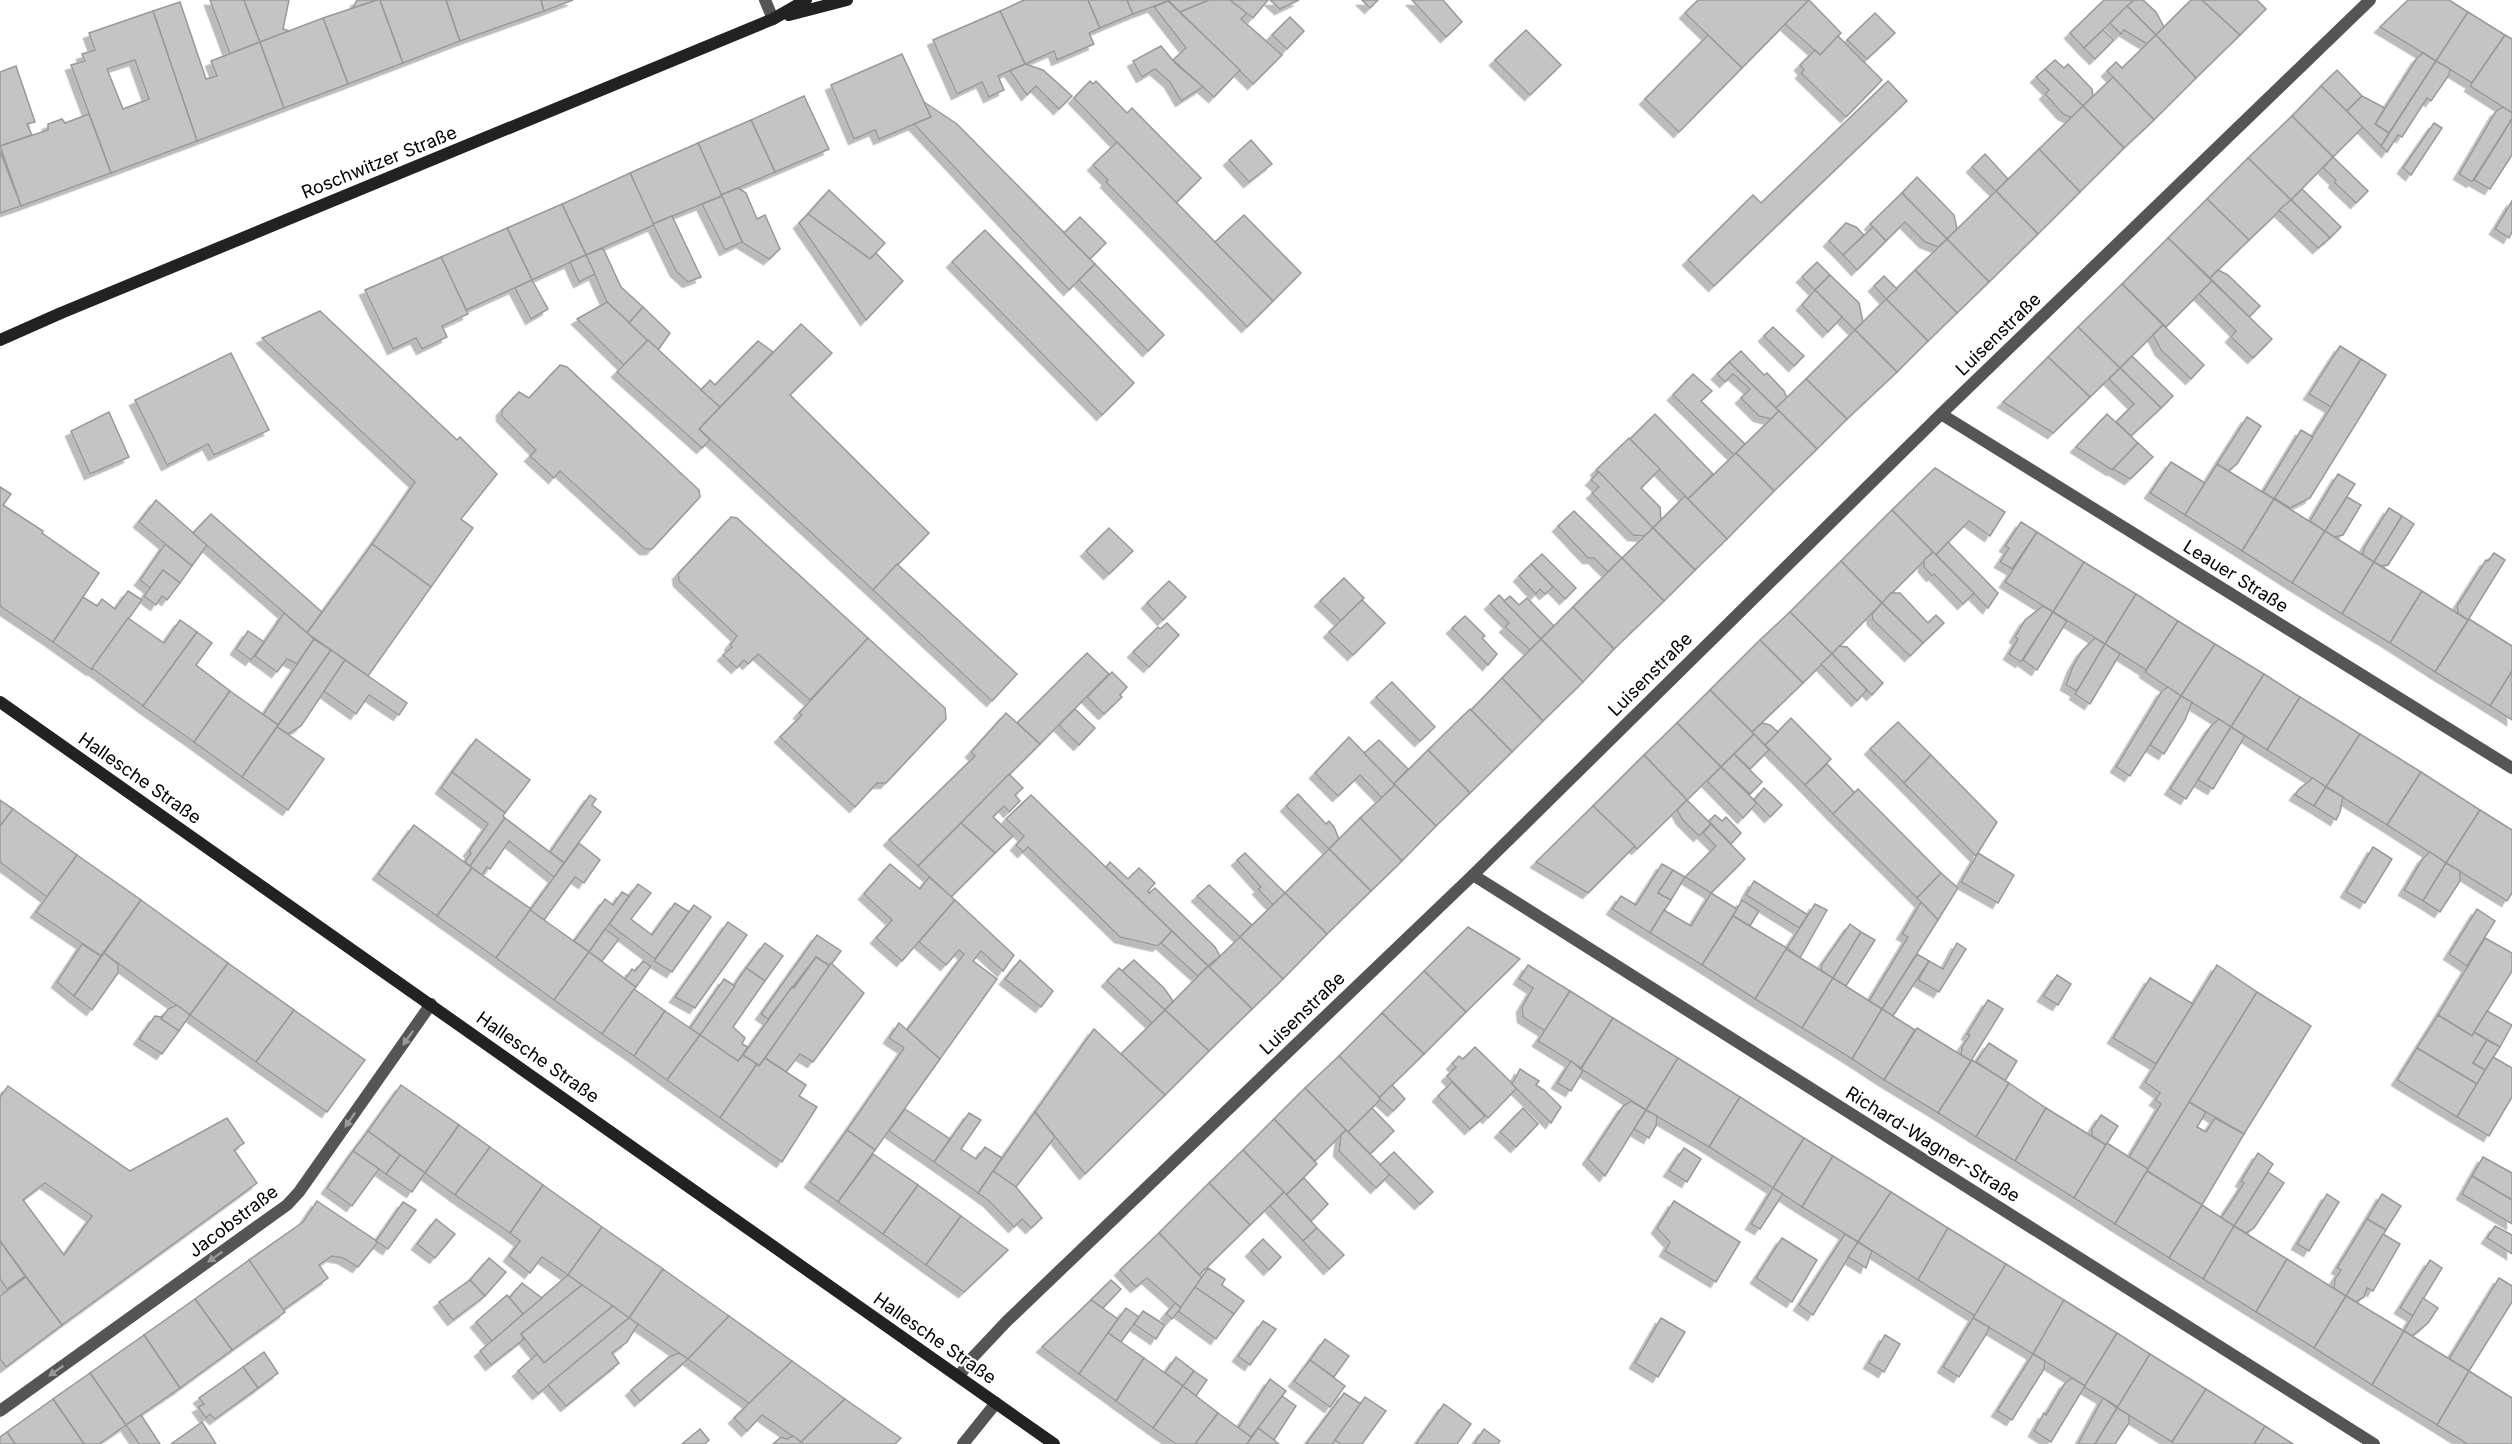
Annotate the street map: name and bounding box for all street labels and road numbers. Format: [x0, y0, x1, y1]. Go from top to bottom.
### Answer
street label: Roschwitzer Straße [298, 121, 460, 203]
street label: Luisenstraße [1951, 288, 2045, 380]
street label: Leauer Straße [2180, 535, 2292, 617]
street label: Luisenstraße [1604, 628, 1696, 720]
street label: Hallesche Straße [75, 728, 205, 828]
street label: Luisenstraße [1255, 967, 1349, 1059]
street label: Hallesche Straße [473, 1007, 603, 1107]
street label: Richard-Wagner-Straße [1842, 1082, 2024, 1206]
street label: Jacobstraße [184, 1181, 282, 1261]
street label: Hallesche Straße [870, 1288, 1000, 1388]

